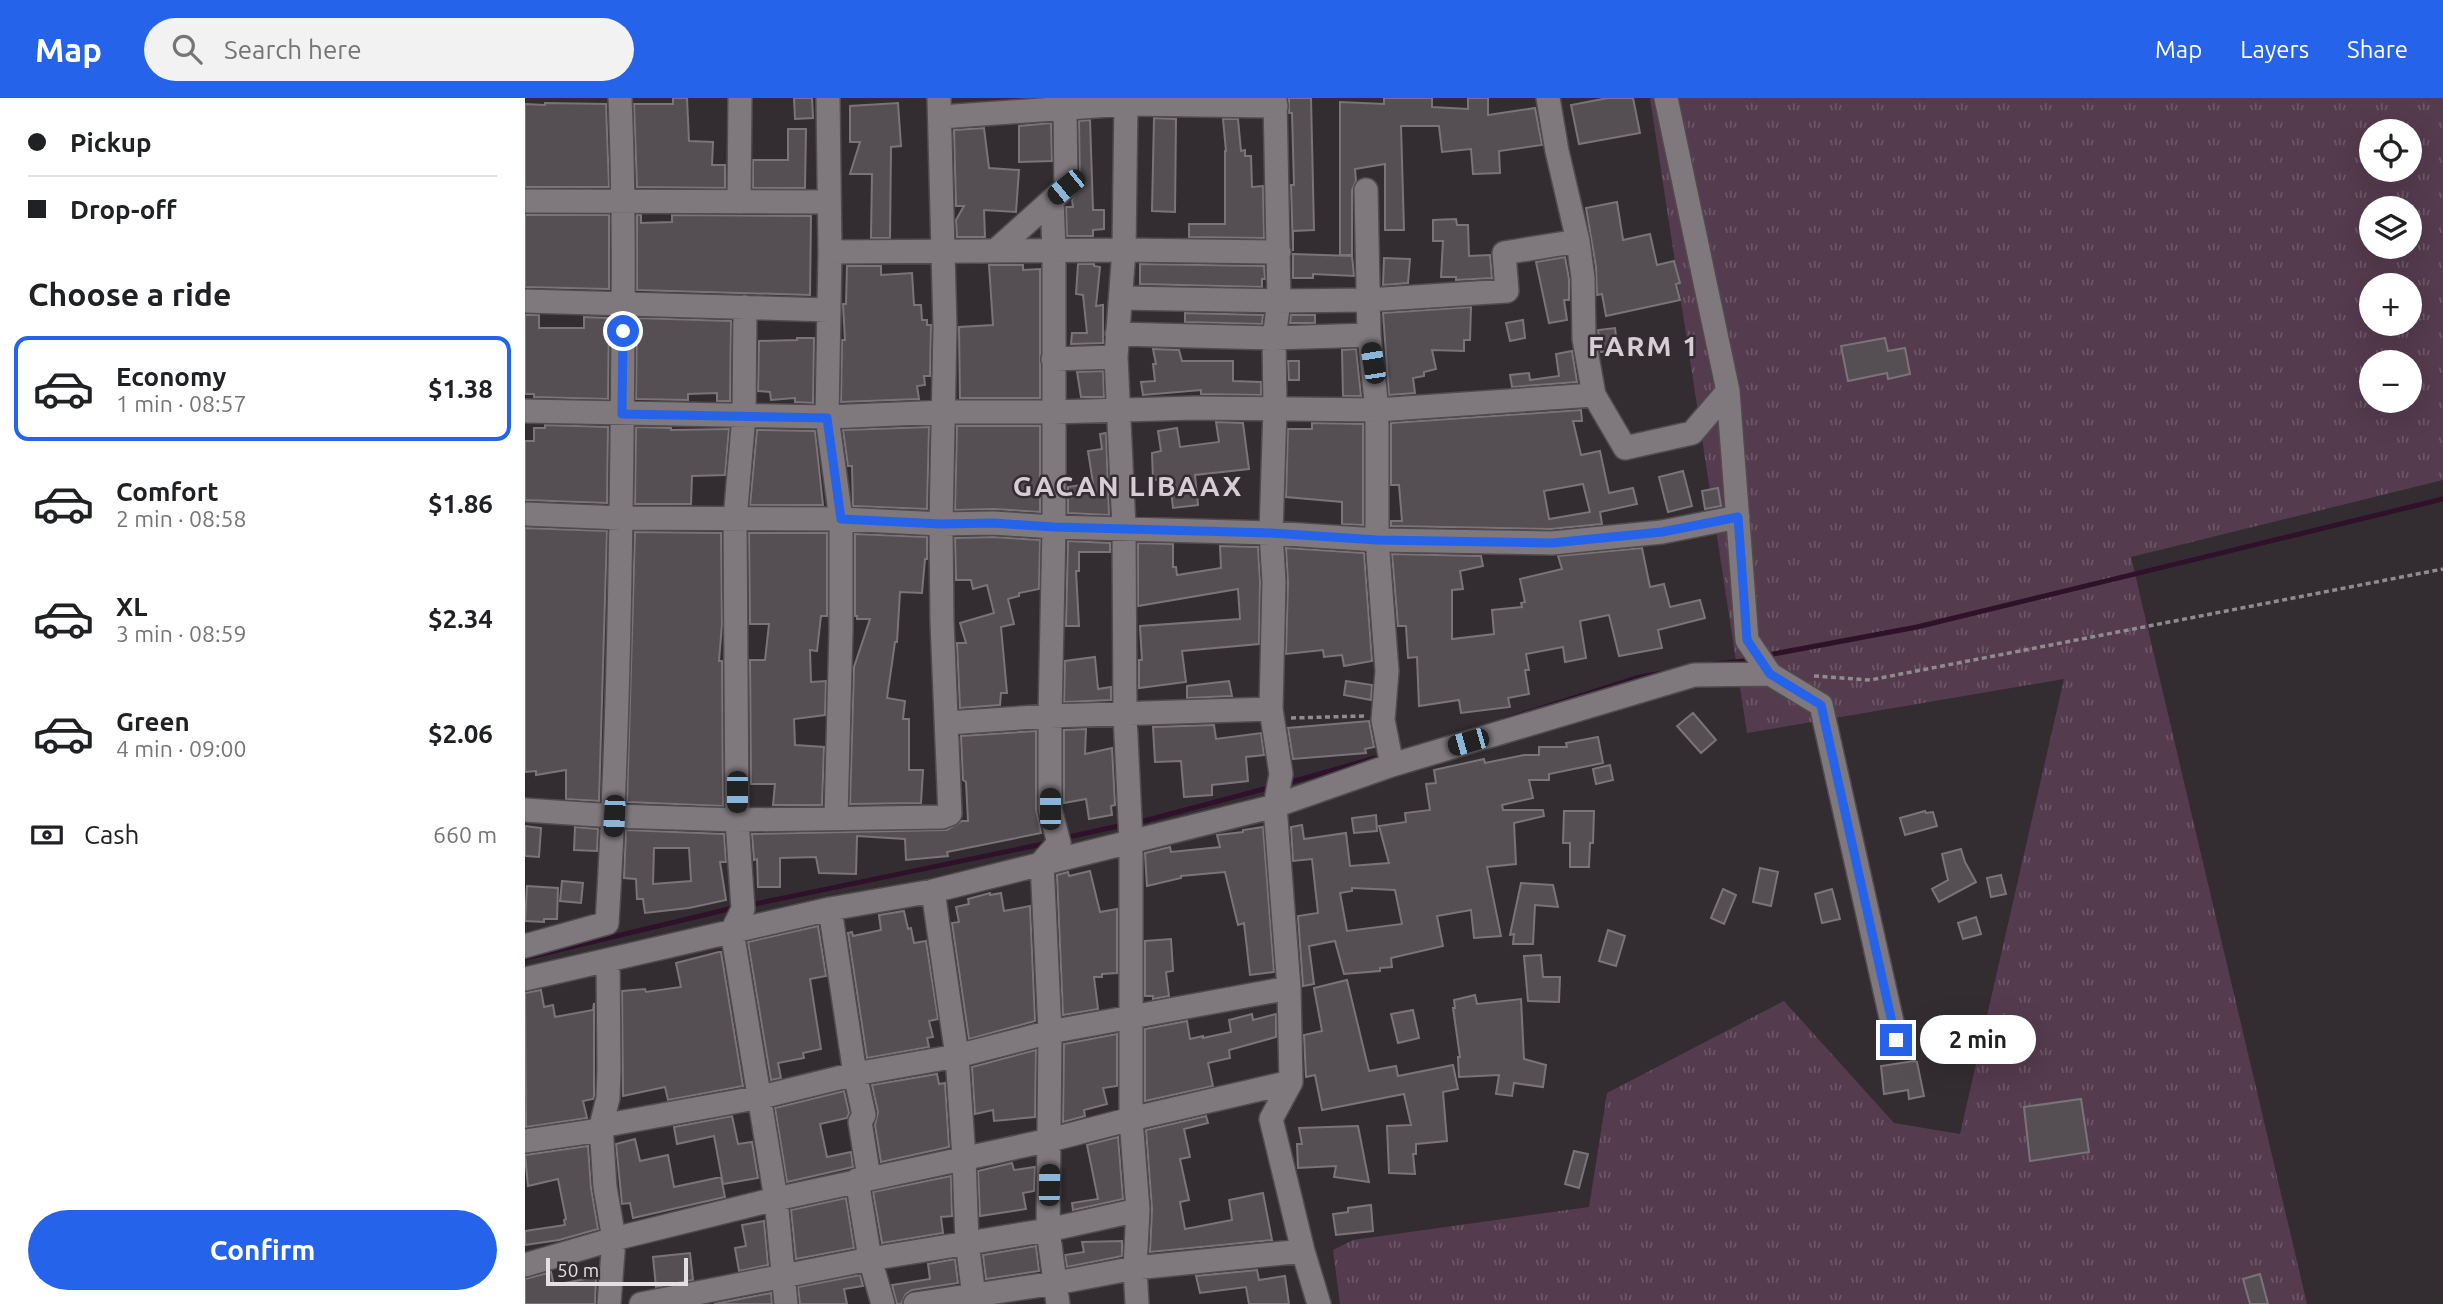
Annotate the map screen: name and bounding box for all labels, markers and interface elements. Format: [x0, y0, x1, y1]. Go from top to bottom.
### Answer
search box [144, 18, 634, 81]
icon: search [168, 30, 206, 68]
text: Map [35, 31, 102, 68]
text: Search here [224, 35, 362, 64]
text: Map [2155, 36, 2202, 63]
text: Layers [2240, 36, 2309, 63]
text: Share [2347, 36, 2408, 63]
map controls [2359, 119, 2422, 413]
button: locate [2359, 119, 2422, 182]
text: Pickup [70, 128, 152, 157]
car [1044, 166, 1089, 208]
text: Drop-off [70, 195, 177, 224]
button: layers [2359, 196, 2422, 259]
button: + [2359, 273, 2422, 336]
text: Choose a ride [28, 276, 231, 312]
route start [607, 315, 639, 347]
district label: FARM 1 [1588, 330, 1700, 361]
car [1360, 341, 1387, 385]
button: − [2359, 350, 2422, 413]
icon: car [32, 357, 95, 420]
text: Economy [116, 362, 226, 391]
text: $1.38 [428, 374, 493, 403]
text: 1 min · 08:57 [116, 391, 247, 416]
district label: GACAN LIBAAX [1013, 470, 1243, 501]
icon: car [32, 472, 95, 535]
text: Comfort [116, 477, 219, 506]
text: $1.86 [428, 489, 493, 518]
text: 2 min · 08:58 [116, 506, 247, 531]
icon: car [32, 587, 95, 650]
text: XL [116, 592, 147, 621]
text: $2.34 [428, 604, 493, 633]
text: 3 min · 08:59 [116, 621, 247, 646]
icon: car [32, 702, 95, 765]
text: Green [116, 707, 190, 736]
text: $2.06 [428, 719, 493, 748]
car [1445, 726, 1492, 758]
text: 4 min · 09:00 [116, 736, 247, 761]
car [727, 771, 748, 813]
car [1040, 788, 1061, 830]
car [603, 794, 626, 838]
icon: cash [28, 816, 66, 854]
text: Cash [84, 820, 139, 849]
text: 660 m [433, 822, 497, 847]
callout: 2 min [1921, 1016, 2036, 1065]
route end [1880, 1024, 1912, 1056]
text: 2 min [1949, 1027, 2007, 1052]
car [1039, 1164, 1060, 1206]
button: Confirm [28, 1210, 497, 1290]
scale bar [546, 1255, 688, 1287]
text: 50 m [557, 1259, 599, 1281]

